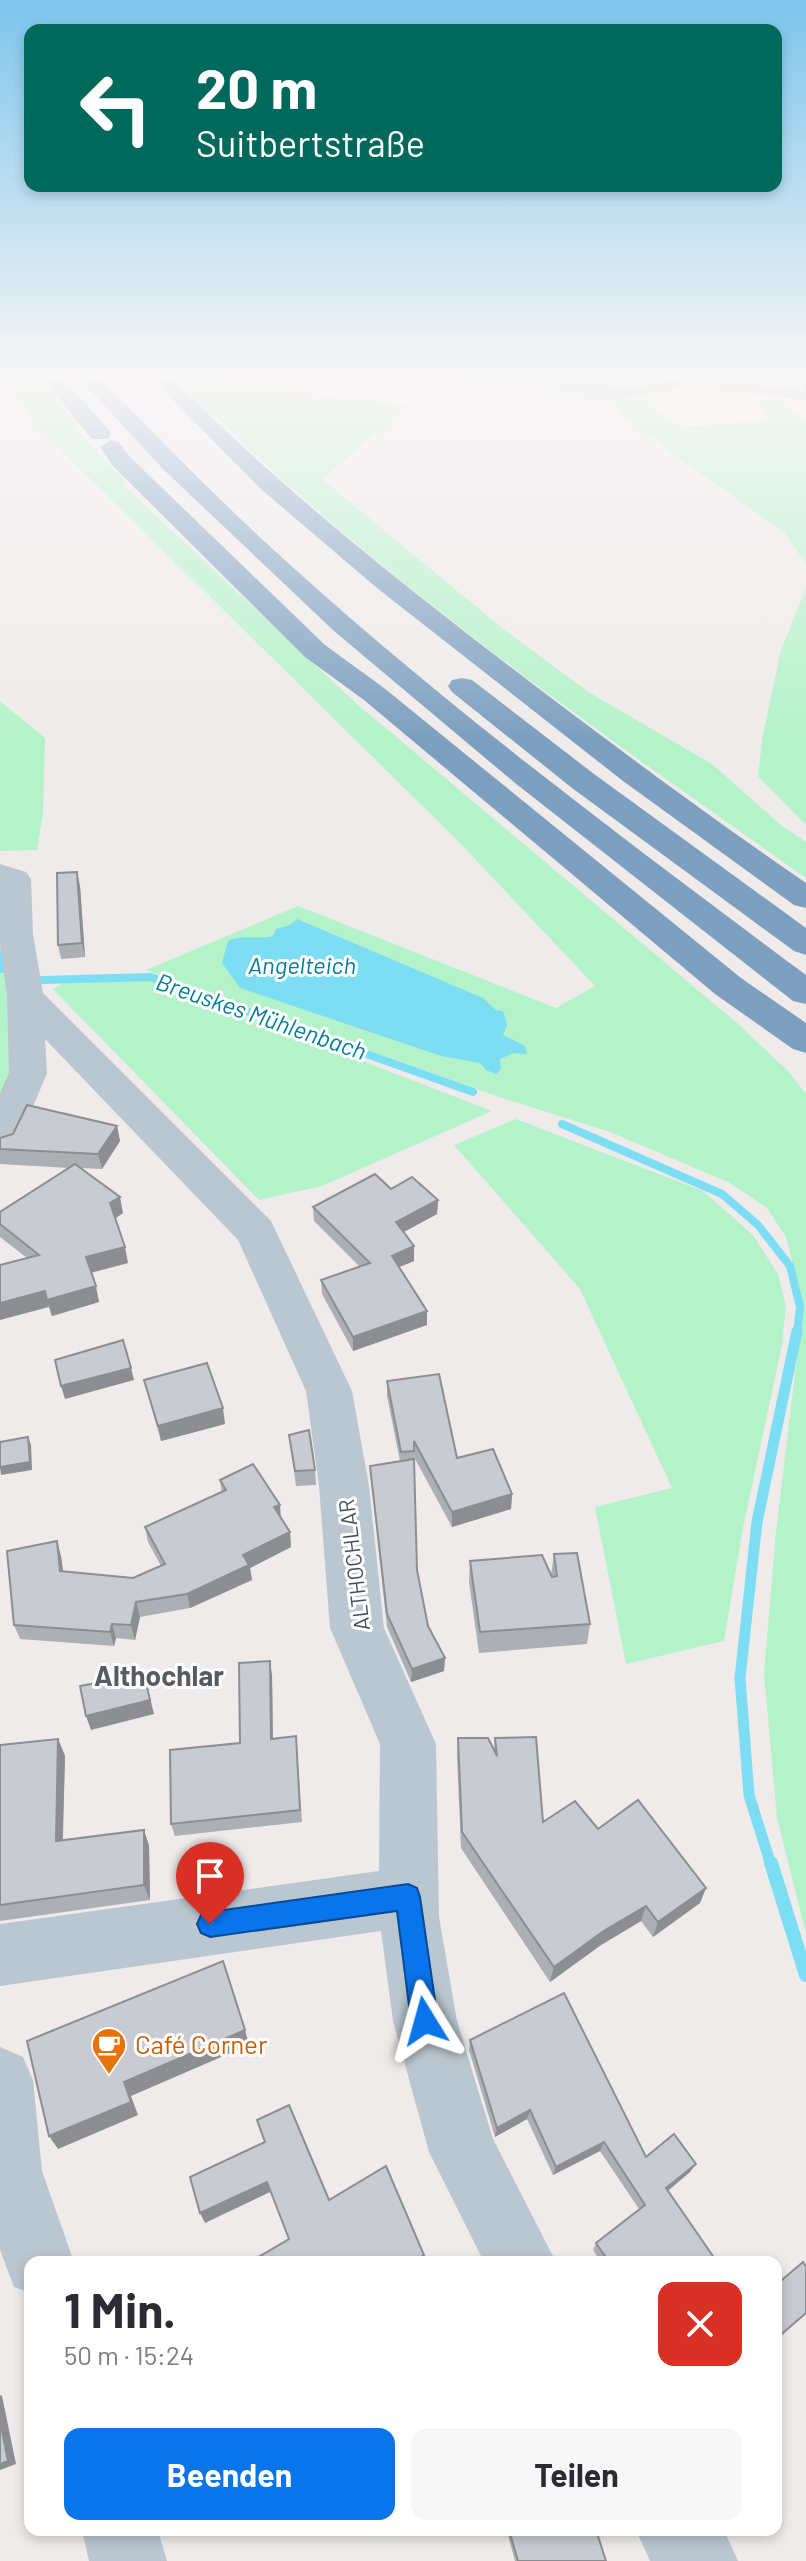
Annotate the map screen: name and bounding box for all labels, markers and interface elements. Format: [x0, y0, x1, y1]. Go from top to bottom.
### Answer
text: 20 m [196, 53, 317, 120]
icon: left [64, 56, 168, 160]
text: Suitbertstraße [196, 121, 425, 164]
water label: Angelteich [248, 950, 356, 979]
water label: Breuskes Mühlenbach [153, 966, 370, 1065]
street label: ALTHOCHLAR [332, 1498, 374, 1632]
district label: Althochlar [94, 1658, 224, 1692]
pin [176, 1842, 244, 1924]
icon: arrive [188, 1854, 232, 1898]
position arrow [383, 1979, 467, 2063]
cafe icon: Café Corner [90, 2026, 128, 2076]
place label: Café Corner [135, 2028, 268, 2059]
text: 1 Min. [64, 2280, 176, 2338]
button: close [658, 2282, 742, 2366]
text: 50 m · 15:24 [64, 2339, 194, 2370]
button: Beenden [64, 2428, 395, 2520]
button: Teilen [411, 2428, 742, 2520]

